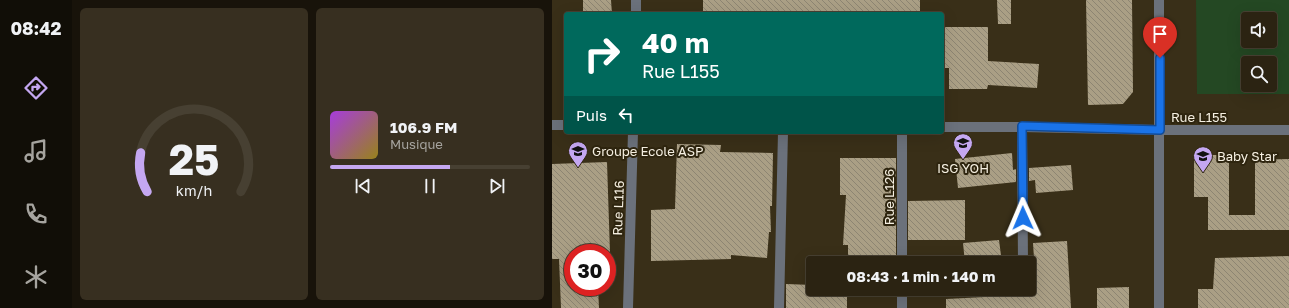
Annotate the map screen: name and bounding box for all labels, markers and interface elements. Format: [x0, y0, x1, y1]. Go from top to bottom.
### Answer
map controls [1241, 12, 1277, 92]
button: sound [1241, 12, 1277, 48]
text: 08:42 [10, 17, 62, 39]
pin [1143, 17, 1177, 58]
icon: arrive [1149, 23, 1171, 45]
text: 40 m [642, 26, 709, 59]
icon: right [576, 28, 628, 80]
button: search [1241, 56, 1277, 92]
text: Rue L155 [642, 60, 720, 82]
icon: directions [22, 74, 50, 102]
icon: left [615, 104, 637, 126]
text: Puis [576, 106, 607, 124]
street label: Rue L155 [1171, 109, 1227, 125]
text: 106.9 FM [390, 118, 457, 136]
school or university icon: ISG YOH [952, 132, 974, 160]
text: 25 [169, 134, 219, 184]
text: Musique [390, 136, 443, 152]
icon: music [22, 137, 50, 165]
school or university icon: Groupe Ecole ASP [567, 140, 589, 168]
place label: Groupe Ecole ASP [592, 143, 703, 159]
school or university icon: Baby Star [1192, 145, 1214, 173]
place label: Baby Star [1217, 148, 1277, 164]
place label: ISG YOH [937, 160, 989, 176]
street label: Rue L126 [881, 169, 897, 225]
icon: previous [352, 175, 374, 197]
icon: pause [419, 175, 441, 197]
icon: next [486, 175, 508, 197]
street label: Rue L116 [609, 180, 627, 236]
text: km/h [176, 182, 212, 199]
position arrow [1002, 197, 1044, 239]
icon: phone [22, 200, 50, 228]
speed limit sign: 30 [564, 244, 616, 296]
icon: climate [22, 263, 50, 291]
text: 08:43 · 1 min · 140 m [847, 267, 995, 285]

